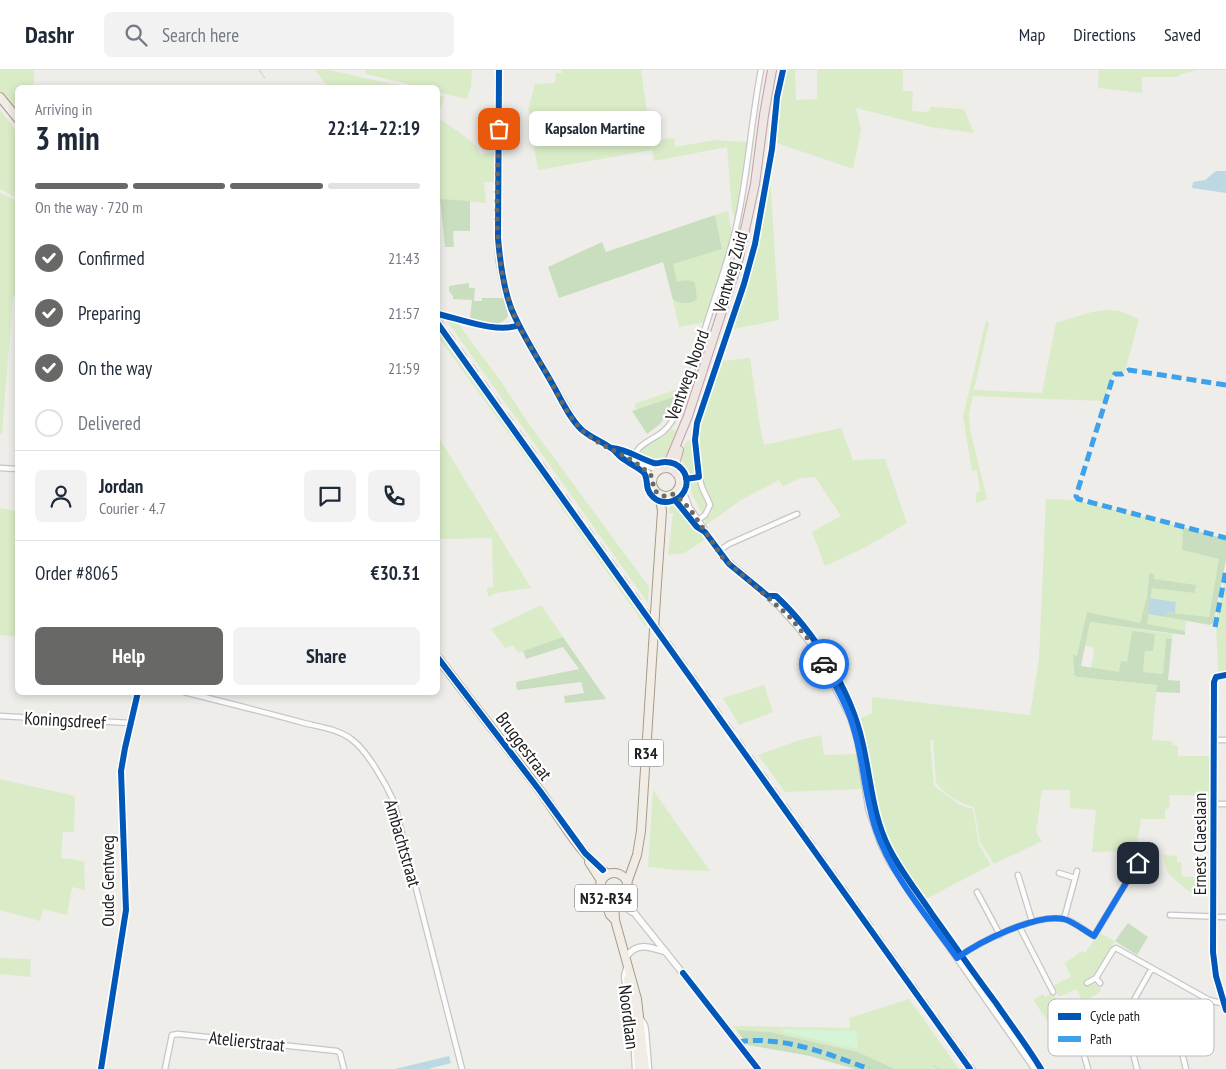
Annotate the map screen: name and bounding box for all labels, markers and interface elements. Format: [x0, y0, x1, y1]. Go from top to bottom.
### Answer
search box [104, 12, 454, 57]
text: Dashr [25, 19, 74, 50]
icon: search [122, 21, 150, 49]
text: Search here [162, 23, 239, 47]
text: Map [1019, 23, 1045, 46]
text: Directions [1073, 23, 1136, 46]
text: Saved [1164, 23, 1201, 46]
text: Arriving in [35, 99, 92, 119]
pin [478, 108, 520, 150]
callout: Kapsalon Martine [529, 112, 662, 146]
icon: bag [485, 115, 513, 143]
text: 22:14–22:19 [327, 116, 420, 140]
text: 3 min [35, 117, 100, 159]
text: Kapsalon Martine [545, 118, 645, 138]
text: On the way · 720 m [35, 197, 143, 217]
street label: Ventweg Zuid [707, 228, 753, 316]
icon: check [35, 244, 63, 272]
text: Confirmed [78, 246, 145, 270]
text: 21:43 [388, 248, 420, 268]
icon: check [35, 299, 63, 327]
text: Preparing [78, 301, 141, 325]
text: 21:57 [388, 303, 420, 323]
street label: Ventweg Noord [660, 326, 714, 425]
icon: check [35, 354, 63, 382]
text: On the way [78, 356, 152, 380]
text: 21:59 [388, 358, 420, 378]
text: Delivered [78, 411, 141, 435]
button: person [35, 470, 87, 522]
button: chat [304, 470, 356, 522]
button: phone [368, 470, 420, 522]
text: Jordan [99, 474, 143, 498]
text: Courier · 4.7 [99, 498, 166, 518]
text: Order #8065 [35, 561, 119, 585]
text: €30.31 [371, 561, 420, 585]
button: Help [35, 627, 223, 685]
button: Share [233, 627, 420, 685]
courier [799, 639, 849, 689]
icon: car [810, 650, 838, 678]
street label: Koningsdreef [24, 706, 108, 734]
street label: Bruggestraat [491, 707, 557, 785]
road number: R34 [628, 740, 664, 766]
street label: Ernest Claeslaan [1188, 793, 1211, 895]
street label: Ambachtstraat [380, 797, 426, 889]
street label: Oude Gentweg [96, 835, 119, 927]
pin [1117, 842, 1159, 884]
icon: home [1124, 849, 1152, 877]
road number: N32-R34 [575, 884, 637, 911]
street label: Noordlaan [614, 984, 644, 1050]
legend [1048, 999, 1214, 1056]
text: Cycle path [1090, 1007, 1140, 1025]
street label: Atelierstraat [208, 1026, 286, 1056]
text: Path [1090, 1030, 1112, 1048]

